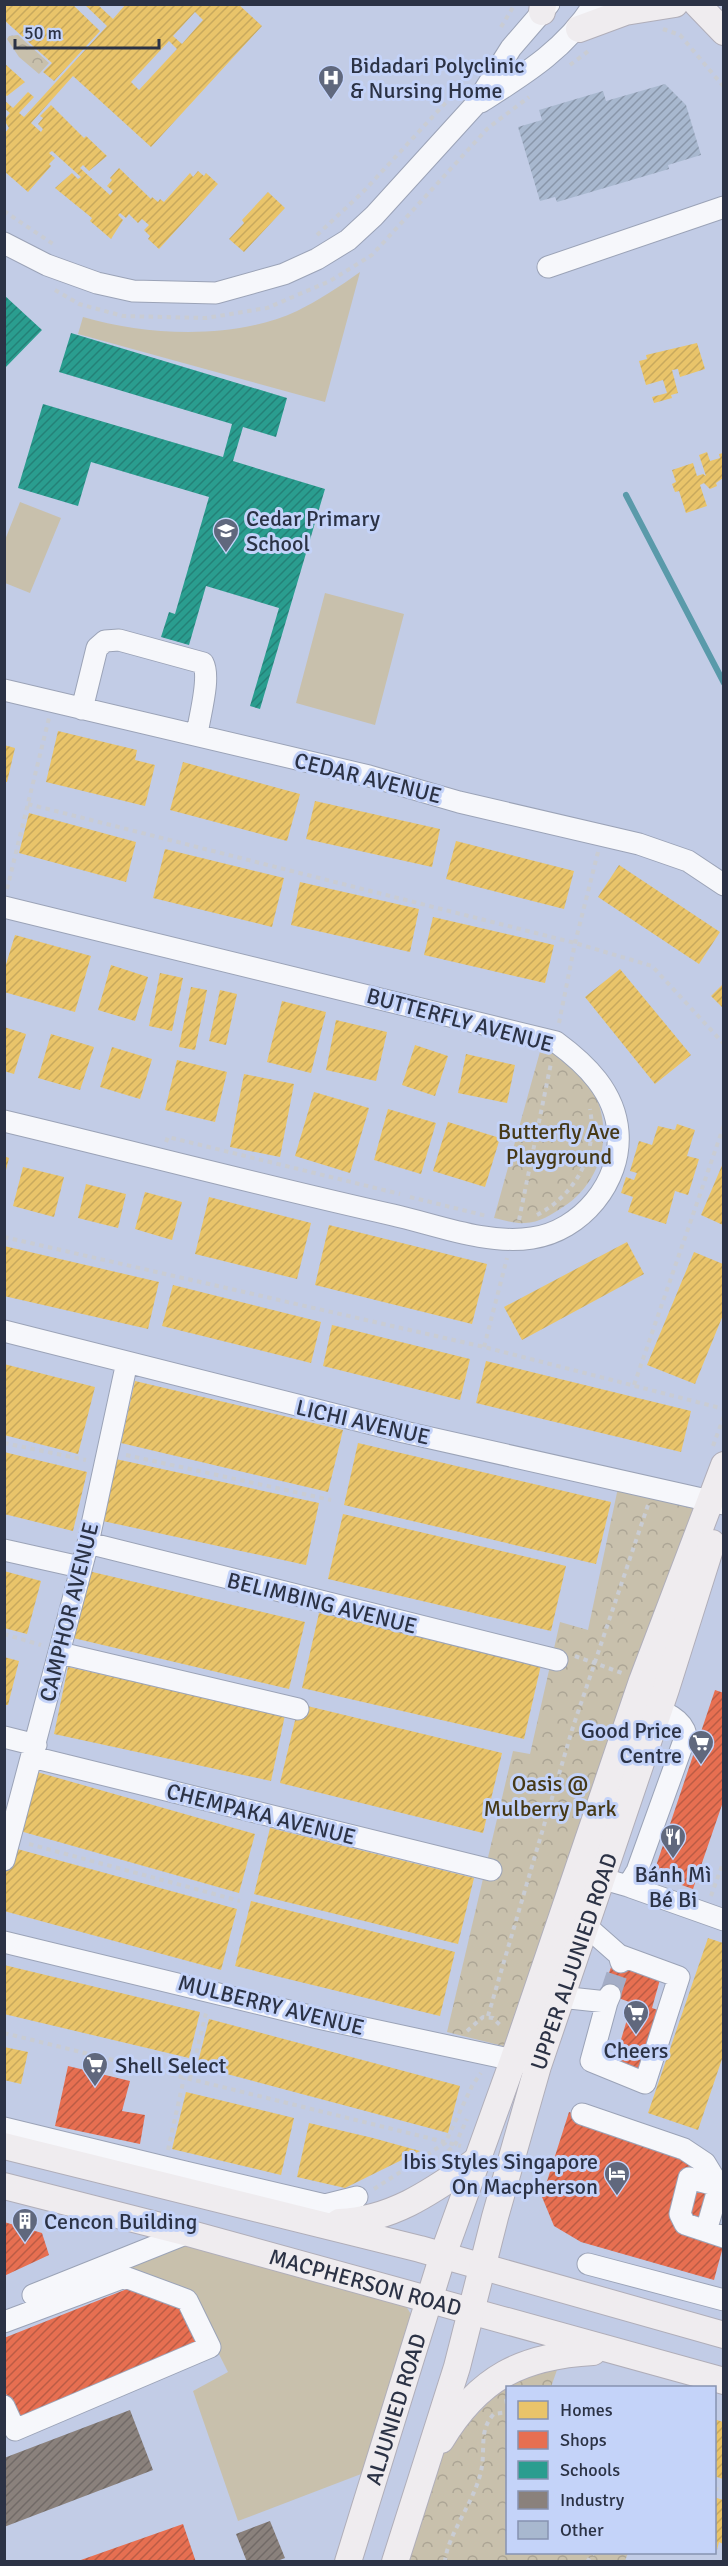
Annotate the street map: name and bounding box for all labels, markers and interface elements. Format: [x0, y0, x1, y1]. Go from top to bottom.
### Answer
scale bar [15, 12, 159, 50]
text: 50 m [24, 22, 62, 44]
place label: Bidadari Polyclinic & Nursing Home [350, 52, 525, 104]
hospital icon: Bidadari Polyclinic & Nursing Home [316, 63, 346, 101]
place label: Cedar Primary School [246, 505, 381, 557]
school or university icon: Cedar Primary School [211, 516, 241, 554]
street label: CEDAR AVENUE [292, 747, 444, 809]
street label: BUTTERFLY AVENUE [364, 982, 556, 1058]
park label: Butterfly Ave Playground [498, 1118, 620, 1170]
street label: LICHI AVENUE [293, 1393, 433, 1451]
street label: CAMPHOR AVENUE [34, 1520, 104, 1704]
street label: BELIMBING AVENUE [224, 1566, 420, 1640]
place label: Good Price Centre [581, 1717, 682, 1769]
supermarket icon: Good Price Centre [686, 1728, 716, 1766]
park label: Oasis @ Mulberry Park [483, 1770, 617, 1822]
street label: CHEMPAKA AVENUE [164, 1777, 358, 1851]
restaurant icon: Bánh Mì Bé Bi [658, 1822, 688, 1860]
street label: UPPER ALJUNIED ROAD [524, 1849, 623, 2073]
place label: Bánh Mì Bé Bi [634, 1861, 712, 1913]
street label: MULBERRY AVENUE [175, 1969, 367, 2041]
supermarket icon: Cheers [621, 1998, 651, 2036]
place label: Cheers [604, 2037, 669, 2064]
supermarket icon: Shell Select [80, 2050, 110, 2088]
place label: Shell Select [115, 2052, 227, 2079]
place label: Ibis Styles Singapore On Macpherson [403, 2148, 598, 2200]
hotel icon: Ibis Styles Singapore On Macpherson [602, 2159, 632, 2197]
building icon: Cencon Building [10, 2206, 40, 2244]
place label: Cencon Building [44, 2208, 197, 2235]
street label: MACPHERSON ROAD [266, 2243, 465, 2321]
street label: ALJUNIED ROAD [359, 2330, 431, 2488]
legend [506, 2386, 716, 2554]
text: Homes [560, 2399, 613, 2421]
text: Shops [560, 2429, 607, 2451]
text: Schools [560, 2459, 620, 2481]
text: Industry [560, 2489, 625, 2511]
text: Other [560, 2519, 604, 2541]

